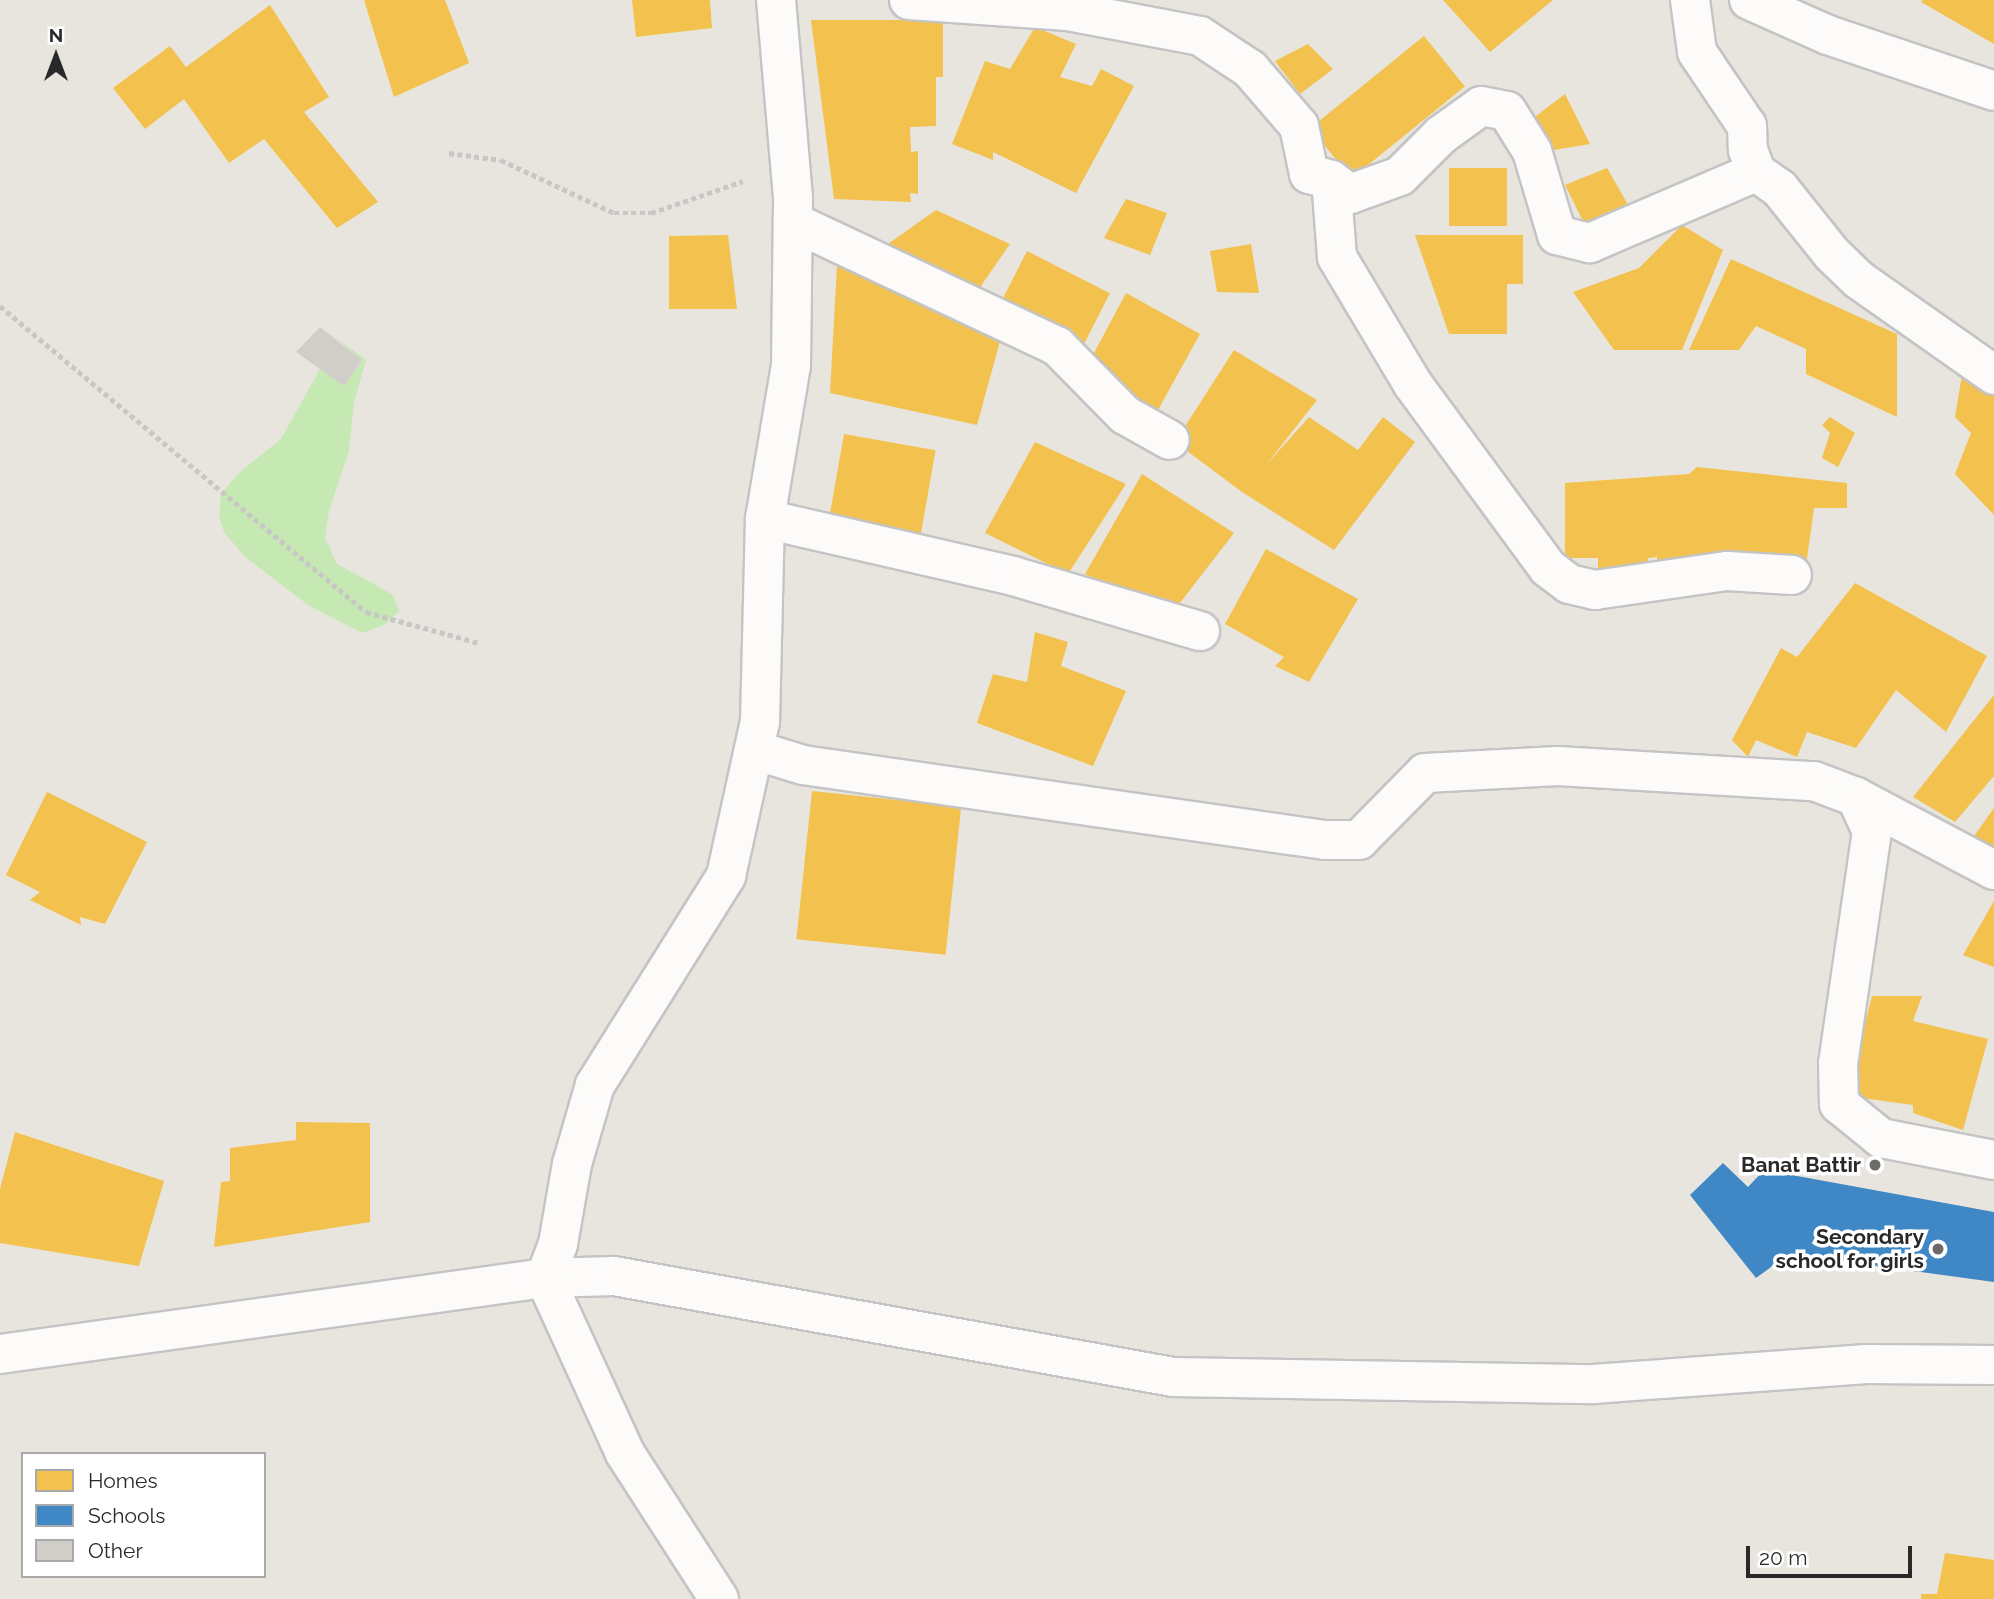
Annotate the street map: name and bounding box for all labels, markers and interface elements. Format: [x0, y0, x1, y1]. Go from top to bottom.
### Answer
north arrow [21, 21, 91, 91]
text: N [49, 24, 63, 46]
place label: Banat Battir [1741, 1152, 1861, 1178]
marker: Banat Battir [1867, 1157, 1883, 1173]
place label: Secondary school for girls [1775, 1224, 1924, 1274]
marker: Secondary school for girls [1930, 1241, 1946, 1257]
legend [21, 1452, 266, 1578]
text: Homes [88, 1468, 158, 1493]
text: Schools [88, 1503, 165, 1528]
scale bar [1749, 1532, 1915, 1576]
text: Other [88, 1538, 143, 1563]
text: 20 m [1759, 1545, 1807, 1570]

